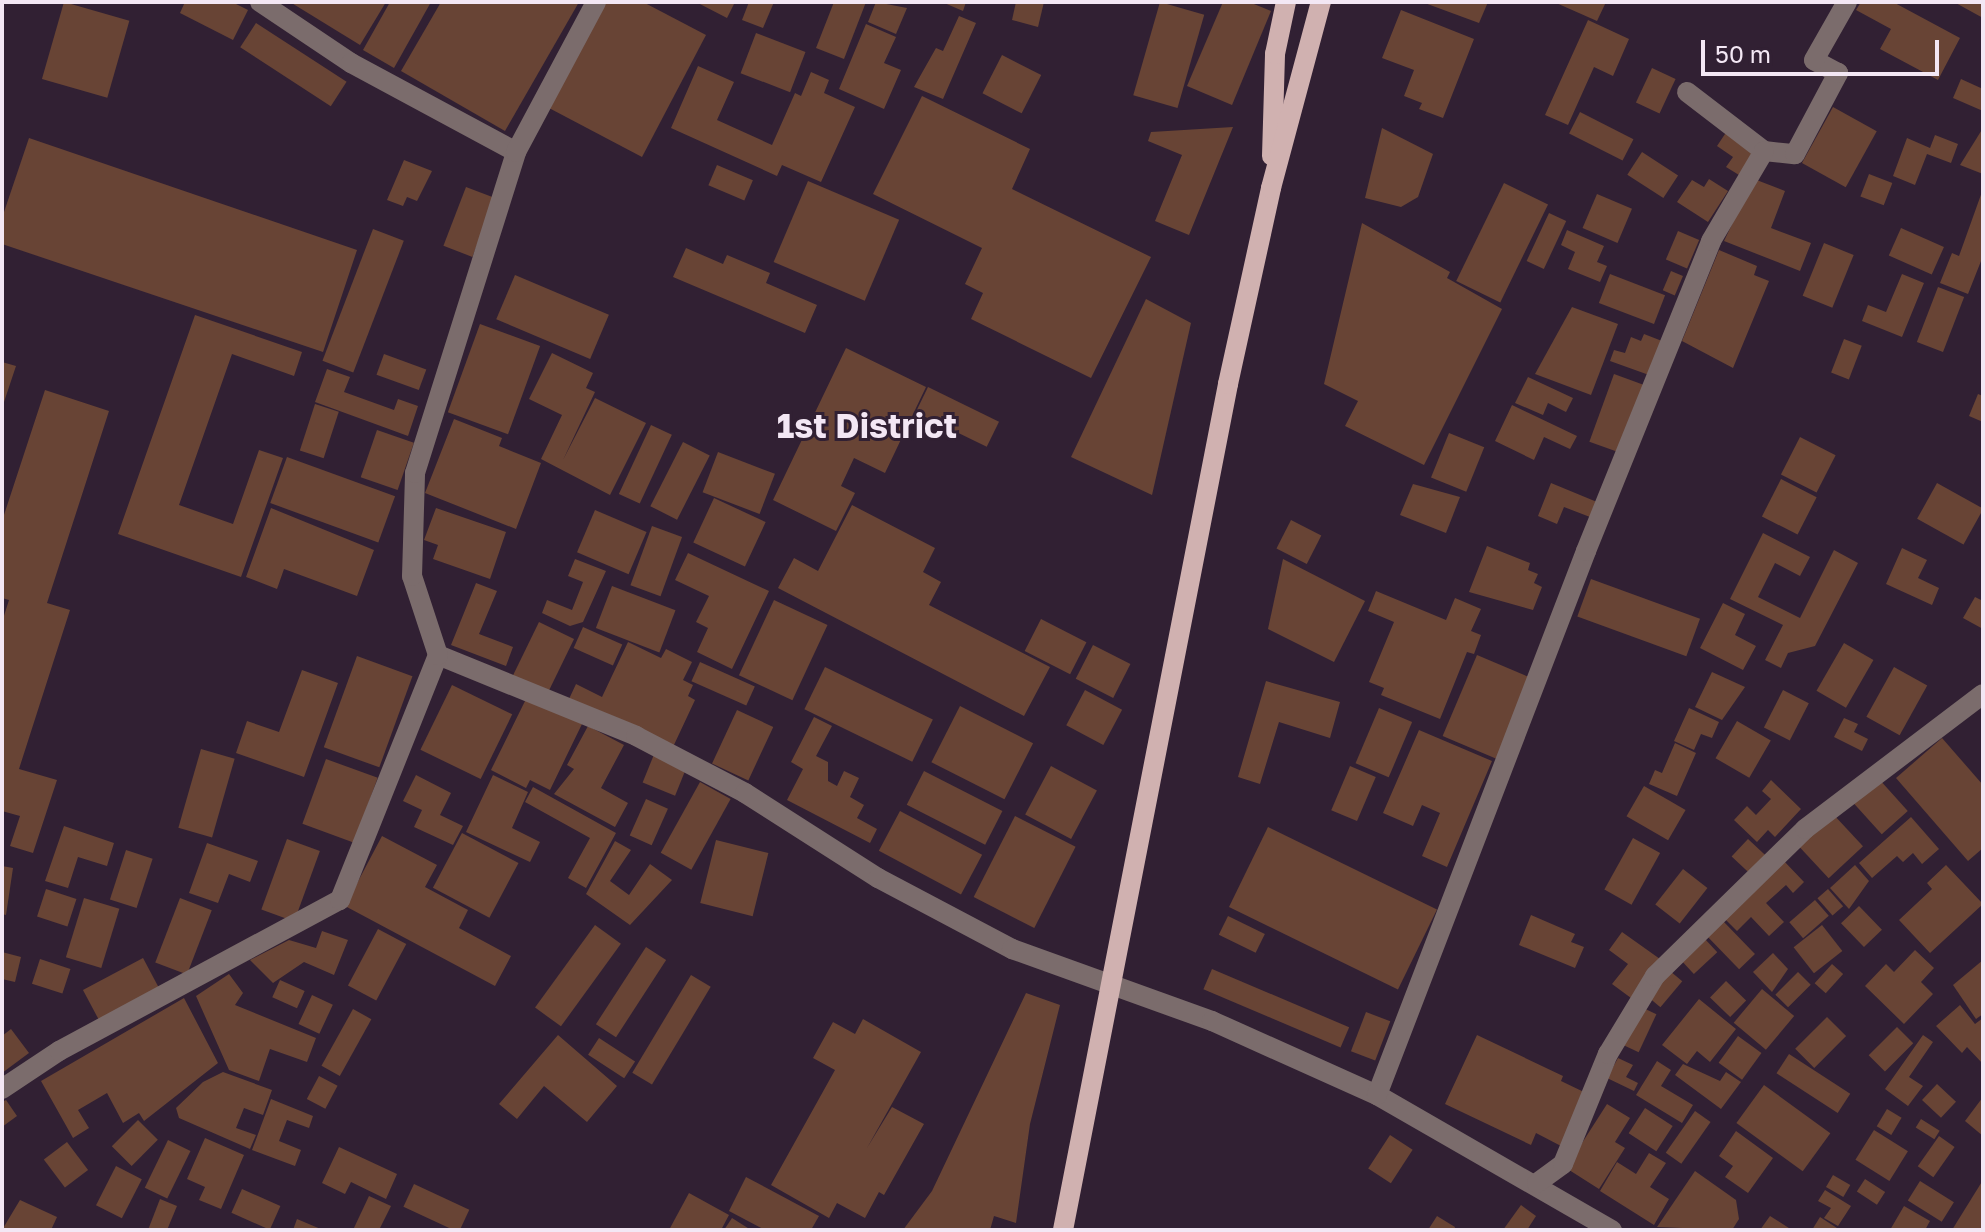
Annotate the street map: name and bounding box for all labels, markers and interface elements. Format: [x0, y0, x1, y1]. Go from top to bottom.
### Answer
scale bar [1705, 24, 1943, 74]
text: 50 m [1715, 39, 1771, 68]
district label: 1st District [777, 406, 957, 446]

